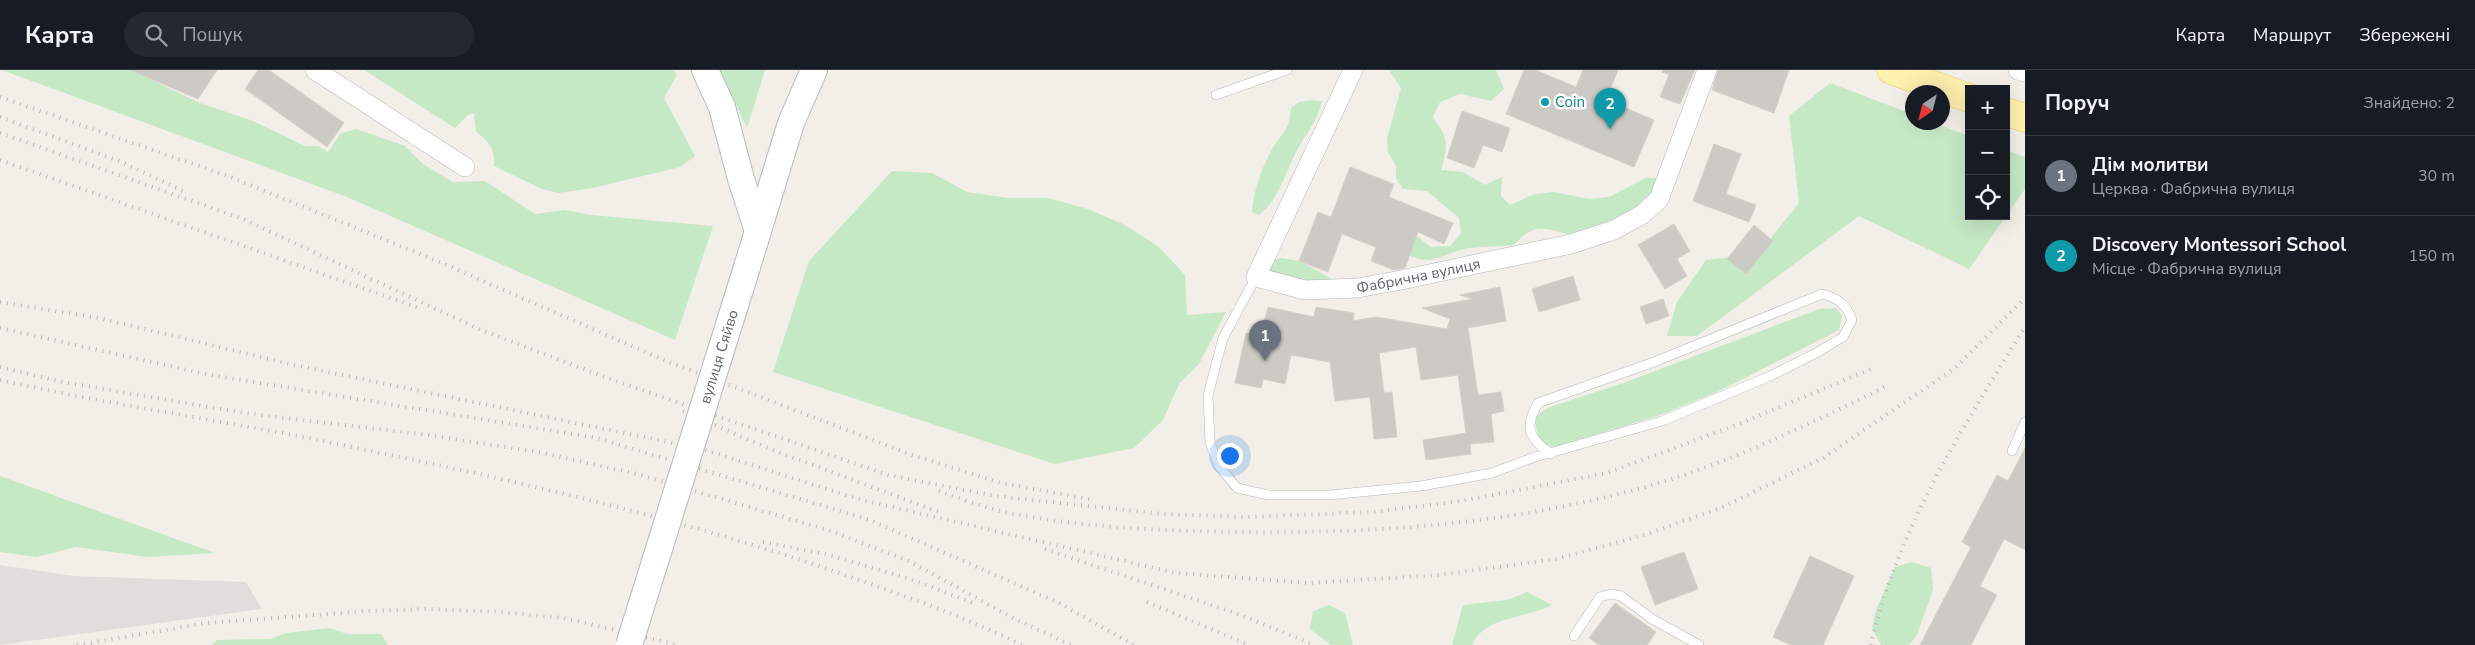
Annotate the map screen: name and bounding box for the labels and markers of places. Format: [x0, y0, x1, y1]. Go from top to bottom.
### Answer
pin: 2 [1594, 88, 1626, 129]
place label: Coin [1555, 92, 1585, 112]
marker: Coin [1539, 96, 1551, 108]
pin: 1 [1249, 320, 1281, 361]

